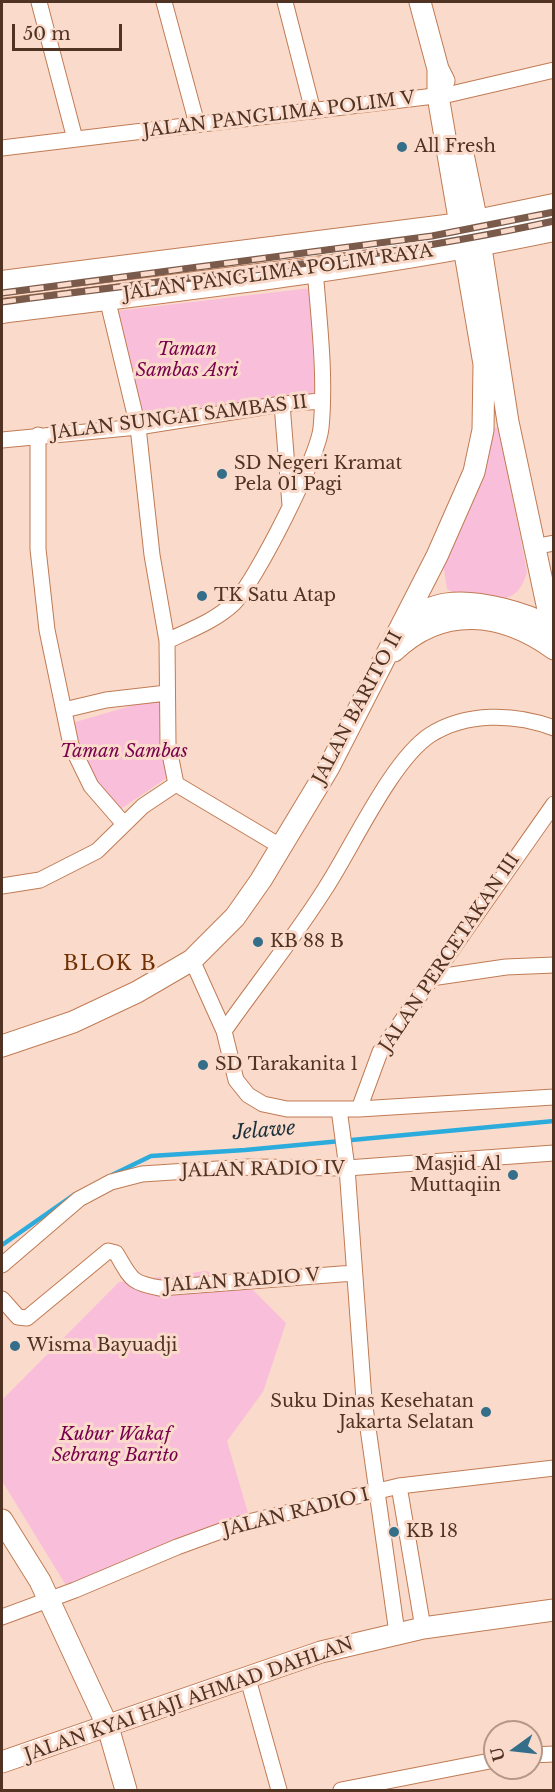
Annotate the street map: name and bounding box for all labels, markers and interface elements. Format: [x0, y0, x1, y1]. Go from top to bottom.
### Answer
scale bar [15, 12, 124, 50]
text: 50 m [23, 23, 71, 45]
street label: JALAN PANGLIMA POLIM V [142, 88, 416, 142]
place label: All Fresh [414, 136, 496, 158]
marker: All Fresh [395, 140, 409, 154]
street label: JALAN PANGLIMA POLIM RAYA [122, 241, 434, 305]
park label: Taman Sambas Asri [136, 339, 238, 382]
street label: JALAN SUNGAI SAMBAS II [49, 392, 309, 444]
place label: SD Negeri Kramat Pela 01 Pagi [234, 453, 402, 496]
marker: SD Negeri Kramat Pela 01 Pagi [215, 467, 229, 481]
place label: TK Satu Atap [214, 585, 336, 607]
marker: TK Satu Atap [195, 589, 209, 603]
street label: JALAN BARITO II [309, 628, 407, 788]
park label: Taman Sambas [60, 741, 188, 763]
street label: JALAN PERCETAKAN III [375, 850, 525, 1056]
place label: KB 88 B [270, 931, 344, 953]
marker: KB 88 B [251, 935, 265, 949]
district label: BLOK B [63, 952, 157, 976]
place label: SD Tarakanita 1 [215, 1054, 358, 1076]
marker: SD Tarakanita 1 [196, 1058, 210, 1072]
water label: Jelawe [232, 1116, 296, 1146]
place label: Masjid Al Muttaqiin [410, 1154, 501, 1196]
street label: JALAN RADIO IV [181, 1158, 345, 1182]
marker: Masjid Al Muttaqiin [506, 1168, 520, 1182]
street label: JALAN RADIO V [163, 1265, 321, 1297]
place label: Wisma Bayuadji [27, 1335, 177, 1357]
marker: Wisma Bayuadji [8, 1339, 22, 1353]
place label: Suku Dinas Kesehatan Jakarta Selatan [270, 1391, 474, 1434]
marker: Suku Dinas Kesehatan Jakarta Selatan [479, 1405, 493, 1419]
park label: Kubur Wakaf Sebrang Barito [52, 1424, 178, 1466]
street label: JALAN RADIO I [221, 1484, 371, 1542]
place label: KB 18 [406, 1521, 458, 1543]
marker: KB 18 [387, 1525, 401, 1539]
street label: JALAN KYAI HAJI AHMAD DAHLAN [22, 1633, 356, 1767]
north arrow [483, 1720, 543, 1780]
text: U [486, 1745, 509, 1764]

